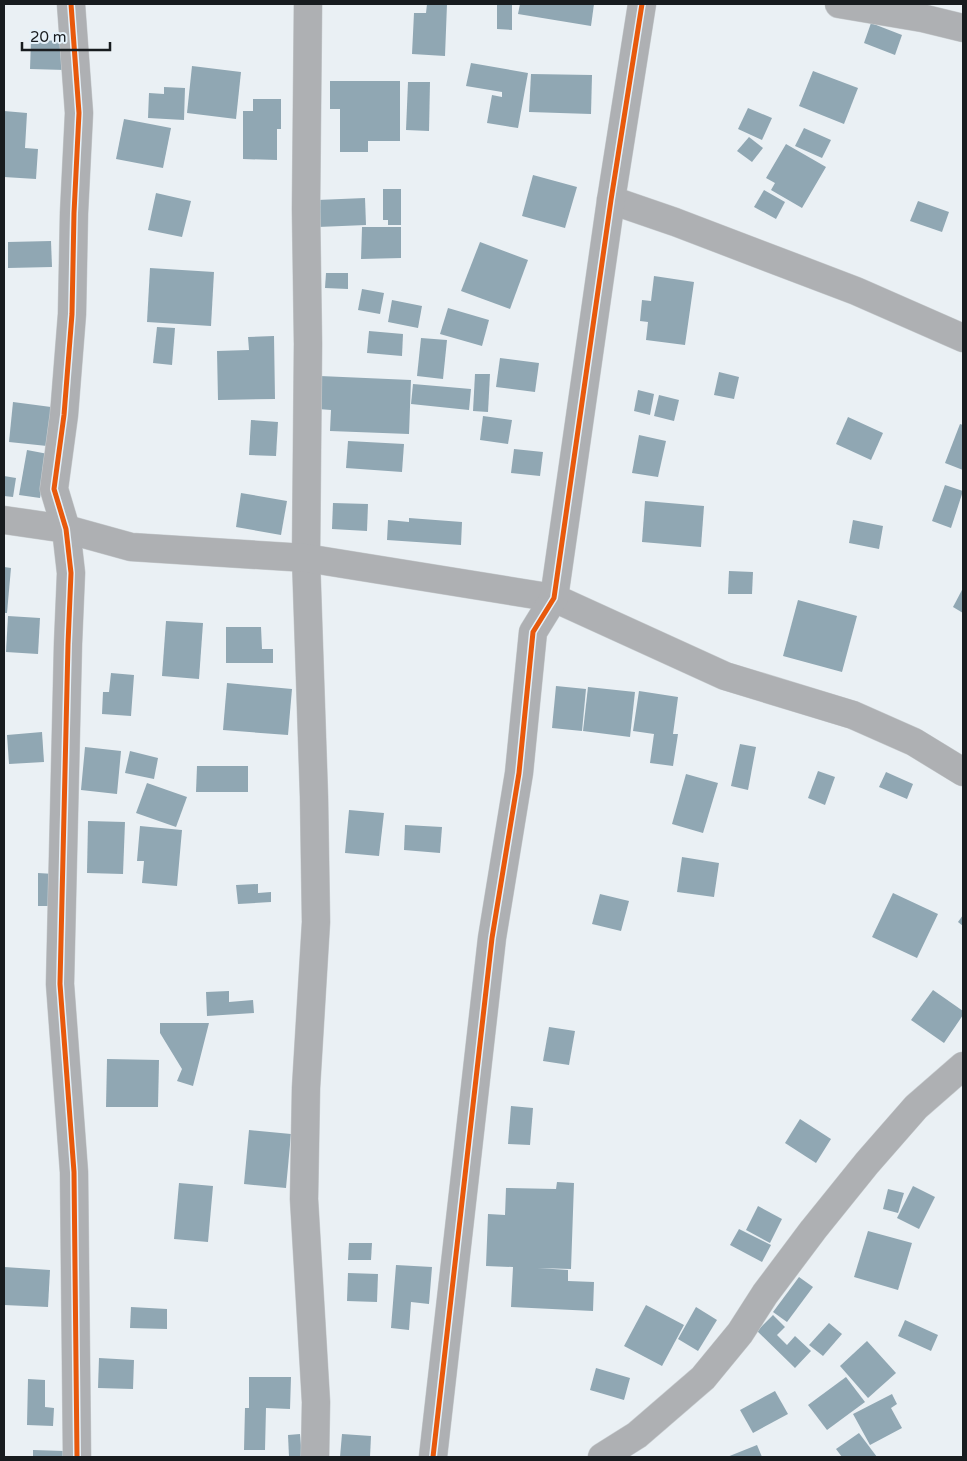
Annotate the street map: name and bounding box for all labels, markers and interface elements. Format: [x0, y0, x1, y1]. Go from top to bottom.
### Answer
scale bar [22, 20, 110, 52]
text: 20 m [30, 28, 67, 46]

